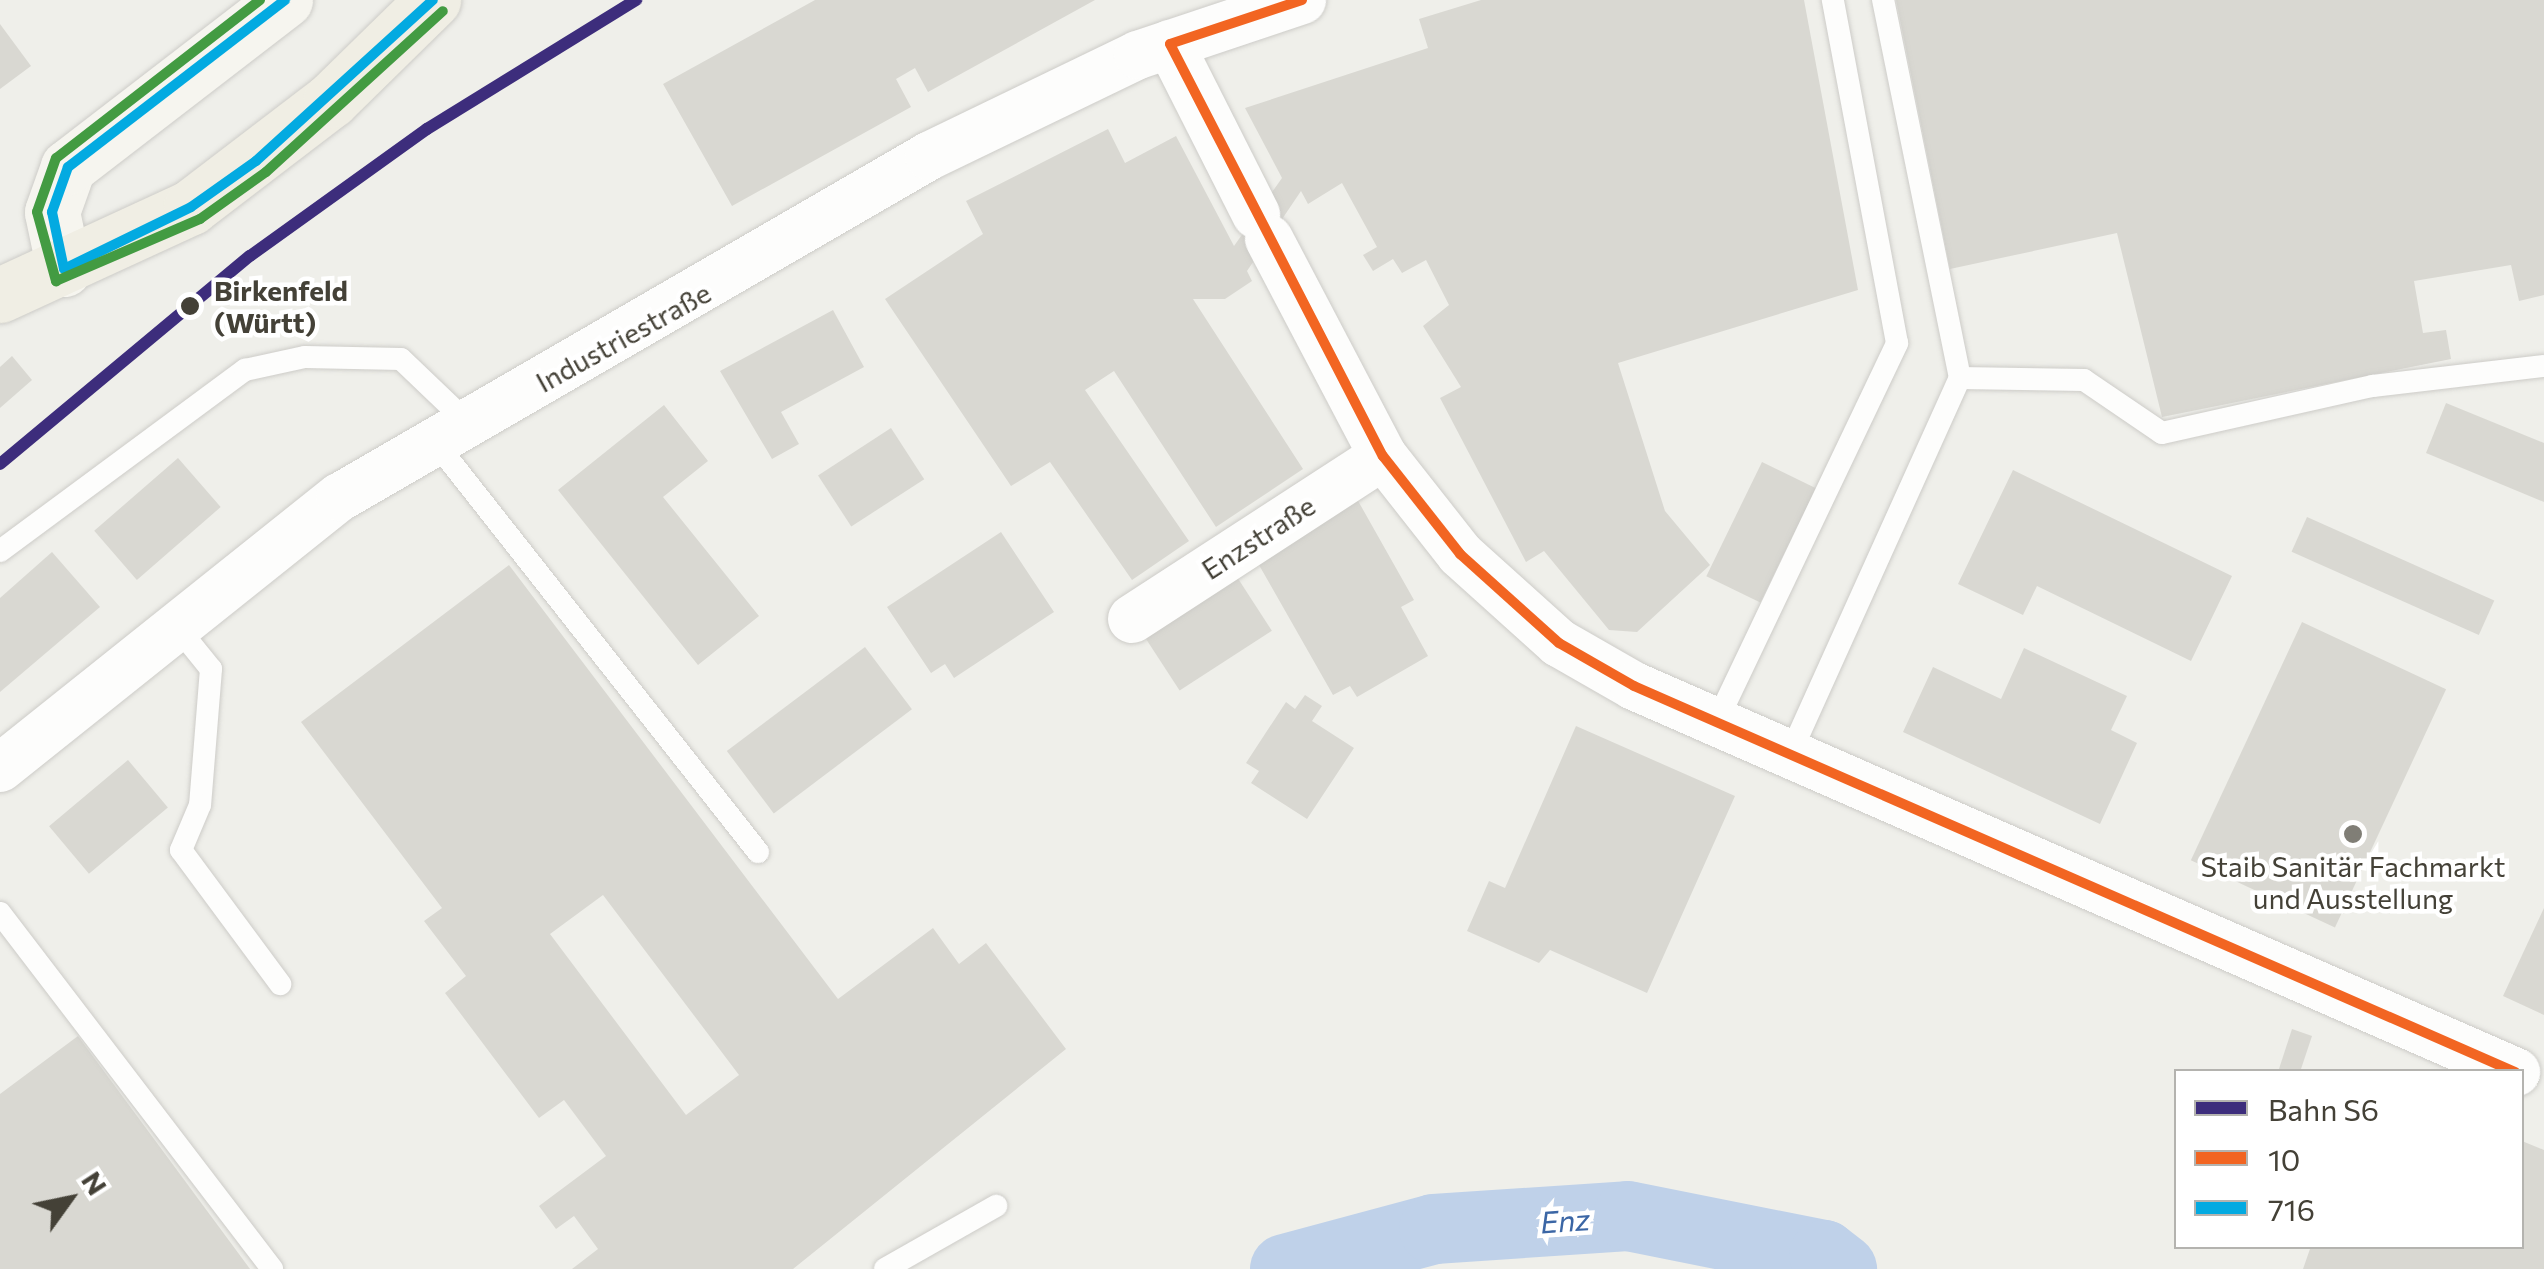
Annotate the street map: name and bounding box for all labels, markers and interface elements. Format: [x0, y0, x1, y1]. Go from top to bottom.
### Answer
place label: Birkenfeld (Württ) [214, 273, 348, 339]
street label: Industriestraße [530, 275, 716, 399]
marker: Birkenfeld (Württ) [175, 291, 205, 321]
street label: Enzstraße [1195, 488, 1321, 586]
marker: Staib Sanitär Fachmarkt und Ausstellung [2342, 823, 2364, 845]
place label: Staib Sanitär Fachmarkt und Ausstellung [2200, 849, 2506, 915]
legend [2174, 1069, 2524, 1249]
text: Bahn S6 [2268, 1090, 2379, 1127]
text: 10 [2268, 1140, 2300, 1177]
north arrow [20, 1149, 120, 1249]
text: N [75, 1165, 115, 1201]
text: 716 [2268, 1190, 2315, 1227]
water label: Enz [1539, 1200, 1591, 1240]

